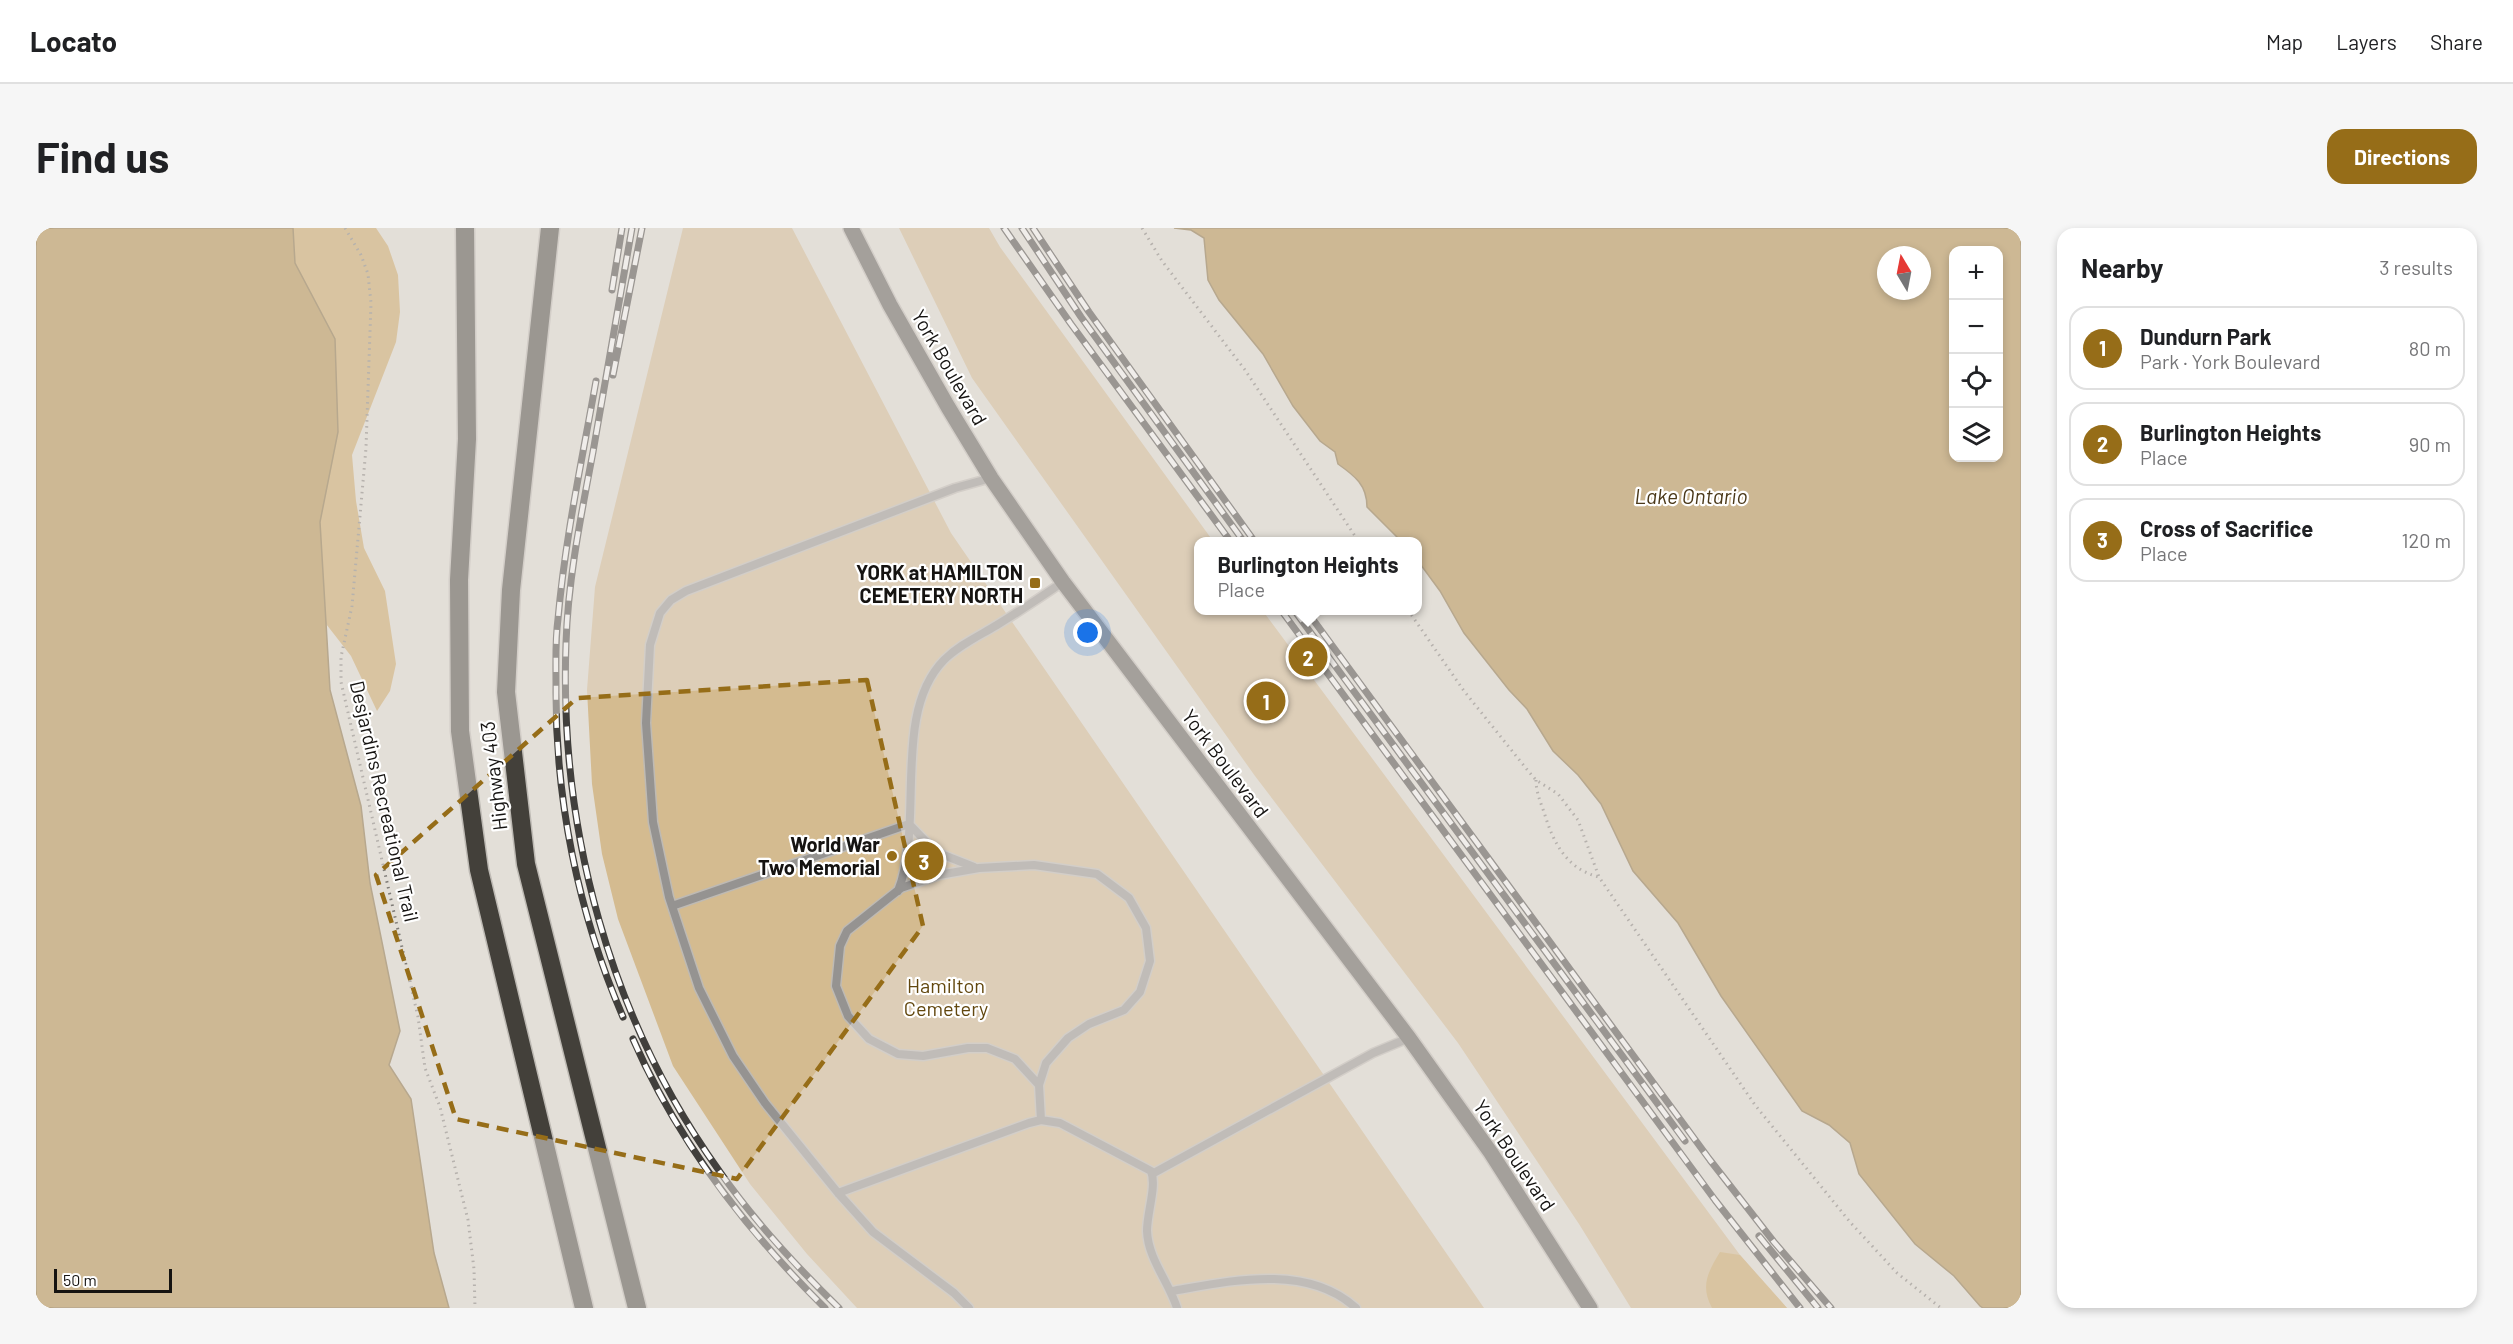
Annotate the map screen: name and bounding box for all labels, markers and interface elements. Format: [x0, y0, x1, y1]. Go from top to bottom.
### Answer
text: Locato [30, 24, 117, 58]
text: Map [2266, 29, 2303, 54]
text: Layers [2336, 29, 2397, 54]
text: Share [2430, 29, 2483, 54]
button: Directions [2327, 129, 2477, 184]
text: Find us [36, 131, 169, 181]
north arrow [1877, 246, 1931, 300]
map controls [1949, 246, 2003, 462]
button: + [1949, 246, 2003, 300]
text: Nearby [2081, 252, 2163, 283]
text: 3 results [2379, 255, 2453, 279]
button: − [1949, 300, 2003, 354]
street label: York Boulevard [907, 305, 993, 429]
text: Dundurn Park [2140, 323, 2271, 349]
text: 1 [2099, 336, 2106, 360]
text: 80 m [2409, 336, 2451, 360]
text: Park · York Boulevard [2140, 349, 2321, 373]
button: locate [1949, 354, 2003, 408]
button: layers [1949, 408, 2003, 462]
text: Burlington Heights [2140, 419, 2321, 445]
text: 2 [2097, 432, 2108, 456]
text: 90 m [2409, 432, 2451, 456]
text: Place [2140, 445, 2188, 469]
water label: Lake Ontario [1634, 483, 1748, 508]
text: Cross of Sacrifice [2140, 515, 2313, 541]
text: 3 [2097, 528, 2108, 552]
text: 120 m [2401, 528, 2451, 552]
popup [1194, 537, 1422, 615]
text: Place [2140, 541, 2188, 565]
text: Burlington Heights [1217, 551, 1399, 577]
place label: YORK at HAMILTON CEMETERY NORTH [856, 560, 1023, 607]
marker: YORK at HAMILTON CEMETERY NORTH [1028, 576, 1042, 590]
text: Place [1217, 577, 1265, 601]
your location [1073, 618, 1102, 647]
pin: 2 [1288, 634, 1328, 680]
street label: Desjardins Recreational Trail [346, 678, 424, 924]
pin: 1 [1246, 678, 1286, 724]
street label: York Boulevard [1178, 704, 1274, 822]
street label: Highway 403 [474, 720, 512, 832]
place label: World War Two Memorial [758, 832, 880, 879]
pin: 3 [904, 838, 944, 884]
marker: World War Two Memorial [885, 849, 899, 863]
park label: Hamilton Cemetery [904, 973, 988, 1020]
street label: York Boulevard [1469, 1095, 1561, 1215]
scale bar [54, 1266, 172, 1294]
text: 50 m [63, 1270, 97, 1289]

